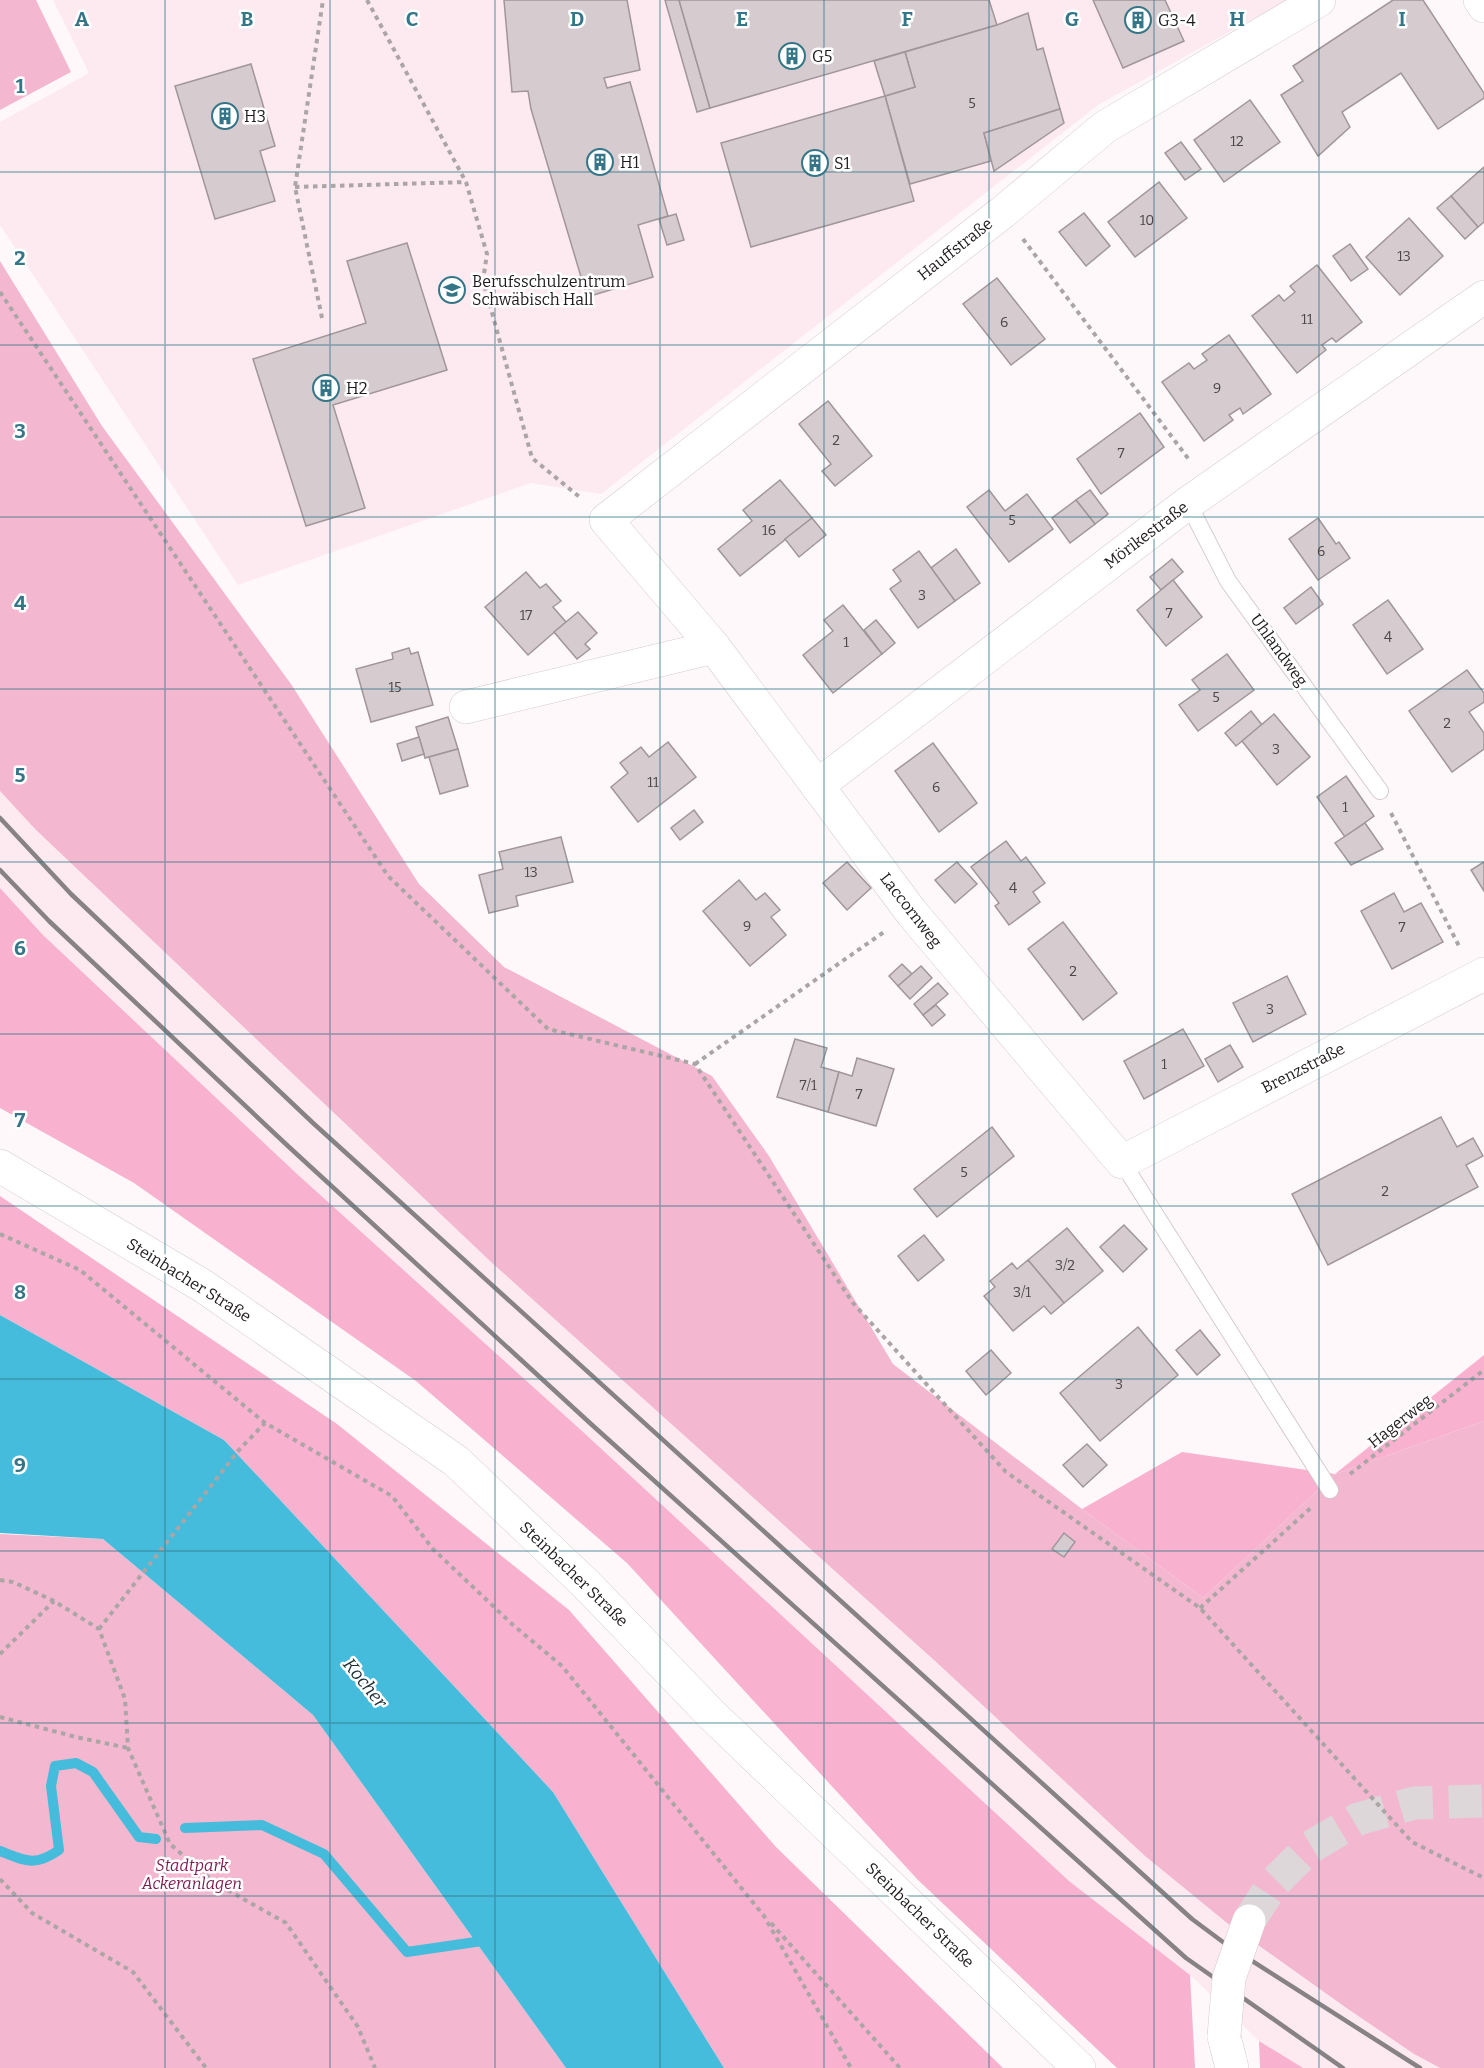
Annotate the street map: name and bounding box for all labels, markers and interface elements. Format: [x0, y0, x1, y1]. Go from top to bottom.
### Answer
building icon: G3-4 [1123, 5, 1153, 35]
text: A [75, 7, 90, 31]
text: B [241, 7, 254, 31]
text: C [406, 7, 418, 31]
text: D [570, 7, 584, 31]
text: E [736, 7, 748, 31]
text: F [901, 7, 913, 31]
text: G [1065, 7, 1079, 31]
text: H [1229, 7, 1245, 31]
text: I [1398, 7, 1406, 31]
place label: G3-4 [1158, 11, 1196, 30]
building icon: G5 [777, 41, 807, 71]
place label: G5 [812, 47, 832, 66]
text: 1 [16, 74, 25, 98]
house number: 5 [968, 95, 976, 112]
building icon: H3 [210, 101, 240, 131]
place label: H3 [244, 107, 266, 126]
house number: 12 [1230, 133, 1244, 150]
building icon: H1 [585, 147, 615, 177]
building icon: S1 [800, 148, 830, 178]
place label: H1 [620, 153, 640, 172]
place label: S1 [834, 154, 850, 173]
house number: 10 [1140, 212, 1154, 229]
street label: Hauffstraße [914, 214, 996, 284]
text: 2 [14, 246, 26, 270]
house number: 13 [1397, 248, 1411, 265]
place label: Berufsschulzentrum Schwäbisch Hall [472, 272, 626, 309]
school or university icon: Berufsschulzentrum Schwäbisch Hall [437, 275, 467, 305]
house number: 11 [1301, 311, 1313, 328]
house number: 6 [1000, 314, 1008, 331]
building icon: H2 [311, 373, 341, 403]
place label: H2 [346, 379, 367, 398]
house number: 9 [1213, 380, 1221, 397]
text: 3 [14, 419, 26, 443]
house number: 2 [832, 432, 840, 449]
house number: 7 [1117, 445, 1125, 462]
street label: Mörikestraße [1100, 497, 1192, 573]
house number: 5 [1008, 512, 1016, 529]
house number: 16 [762, 522, 776, 539]
house number: 6 [1317, 543, 1325, 560]
house number: 3 [918, 587, 926, 604]
text: 4 [14, 591, 26, 615]
house number: 7 [1165, 605, 1173, 622]
house number: 17 [520, 607, 532, 624]
street label: Uhlandweg [1246, 610, 1312, 690]
house number: 4 [1384, 629, 1392, 646]
house number: 1 [843, 634, 849, 651]
house number: 15 [388, 679, 402, 696]
house number: 5 [1212, 689, 1220, 706]
house number: 2 [1443, 715, 1451, 732]
house number: 3 [1272, 741, 1280, 758]
text: 5 [15, 763, 26, 787]
house number: 11 [647, 774, 659, 791]
house number: 6 [932, 779, 940, 796]
house number: 1 [1342, 799, 1348, 816]
house number: 13 [524, 864, 538, 881]
street label: Laccornweg [876, 869, 946, 951]
house number: 4 [1009, 880, 1017, 897]
house number: 9 [743, 918, 751, 935]
house number: 7 [1398, 919, 1406, 936]
text: 6 [14, 936, 26, 960]
house number: 2 [1069, 963, 1077, 980]
house number: 3 [1266, 1001, 1274, 1018]
street label: Brenzstraße [1258, 1039, 1348, 1097]
house number: 1 [1161, 1056, 1167, 1073]
house number: 7/1 [799, 1077, 817, 1094]
house number: 7 [855, 1086, 863, 1103]
text: 7 [15, 1108, 26, 1132]
house number: 5 [960, 1164, 968, 1181]
house number: 2 [1381, 1183, 1389, 1200]
street label: Steinbacher Straße [123, 1234, 255, 1326]
house number: 3/2 [1055, 1257, 1075, 1274]
text: 8 [14, 1280, 26, 1304]
house number: 3/1 [1013, 1284, 1031, 1301]
house number: 3 [1115, 1376, 1123, 1393]
street label: Hagerweg [1364, 1390, 1436, 1452]
text: 9 [14, 1453, 26, 1477]
street label: Steinbacher Straße [516, 1517, 632, 1631]
water label: Kocher [338, 1654, 392, 1713]
park label: Stadtpark Ackeranlagen [141, 1856, 242, 1893]
street label: Steinbacher Straße [862, 1858, 978, 1972]

